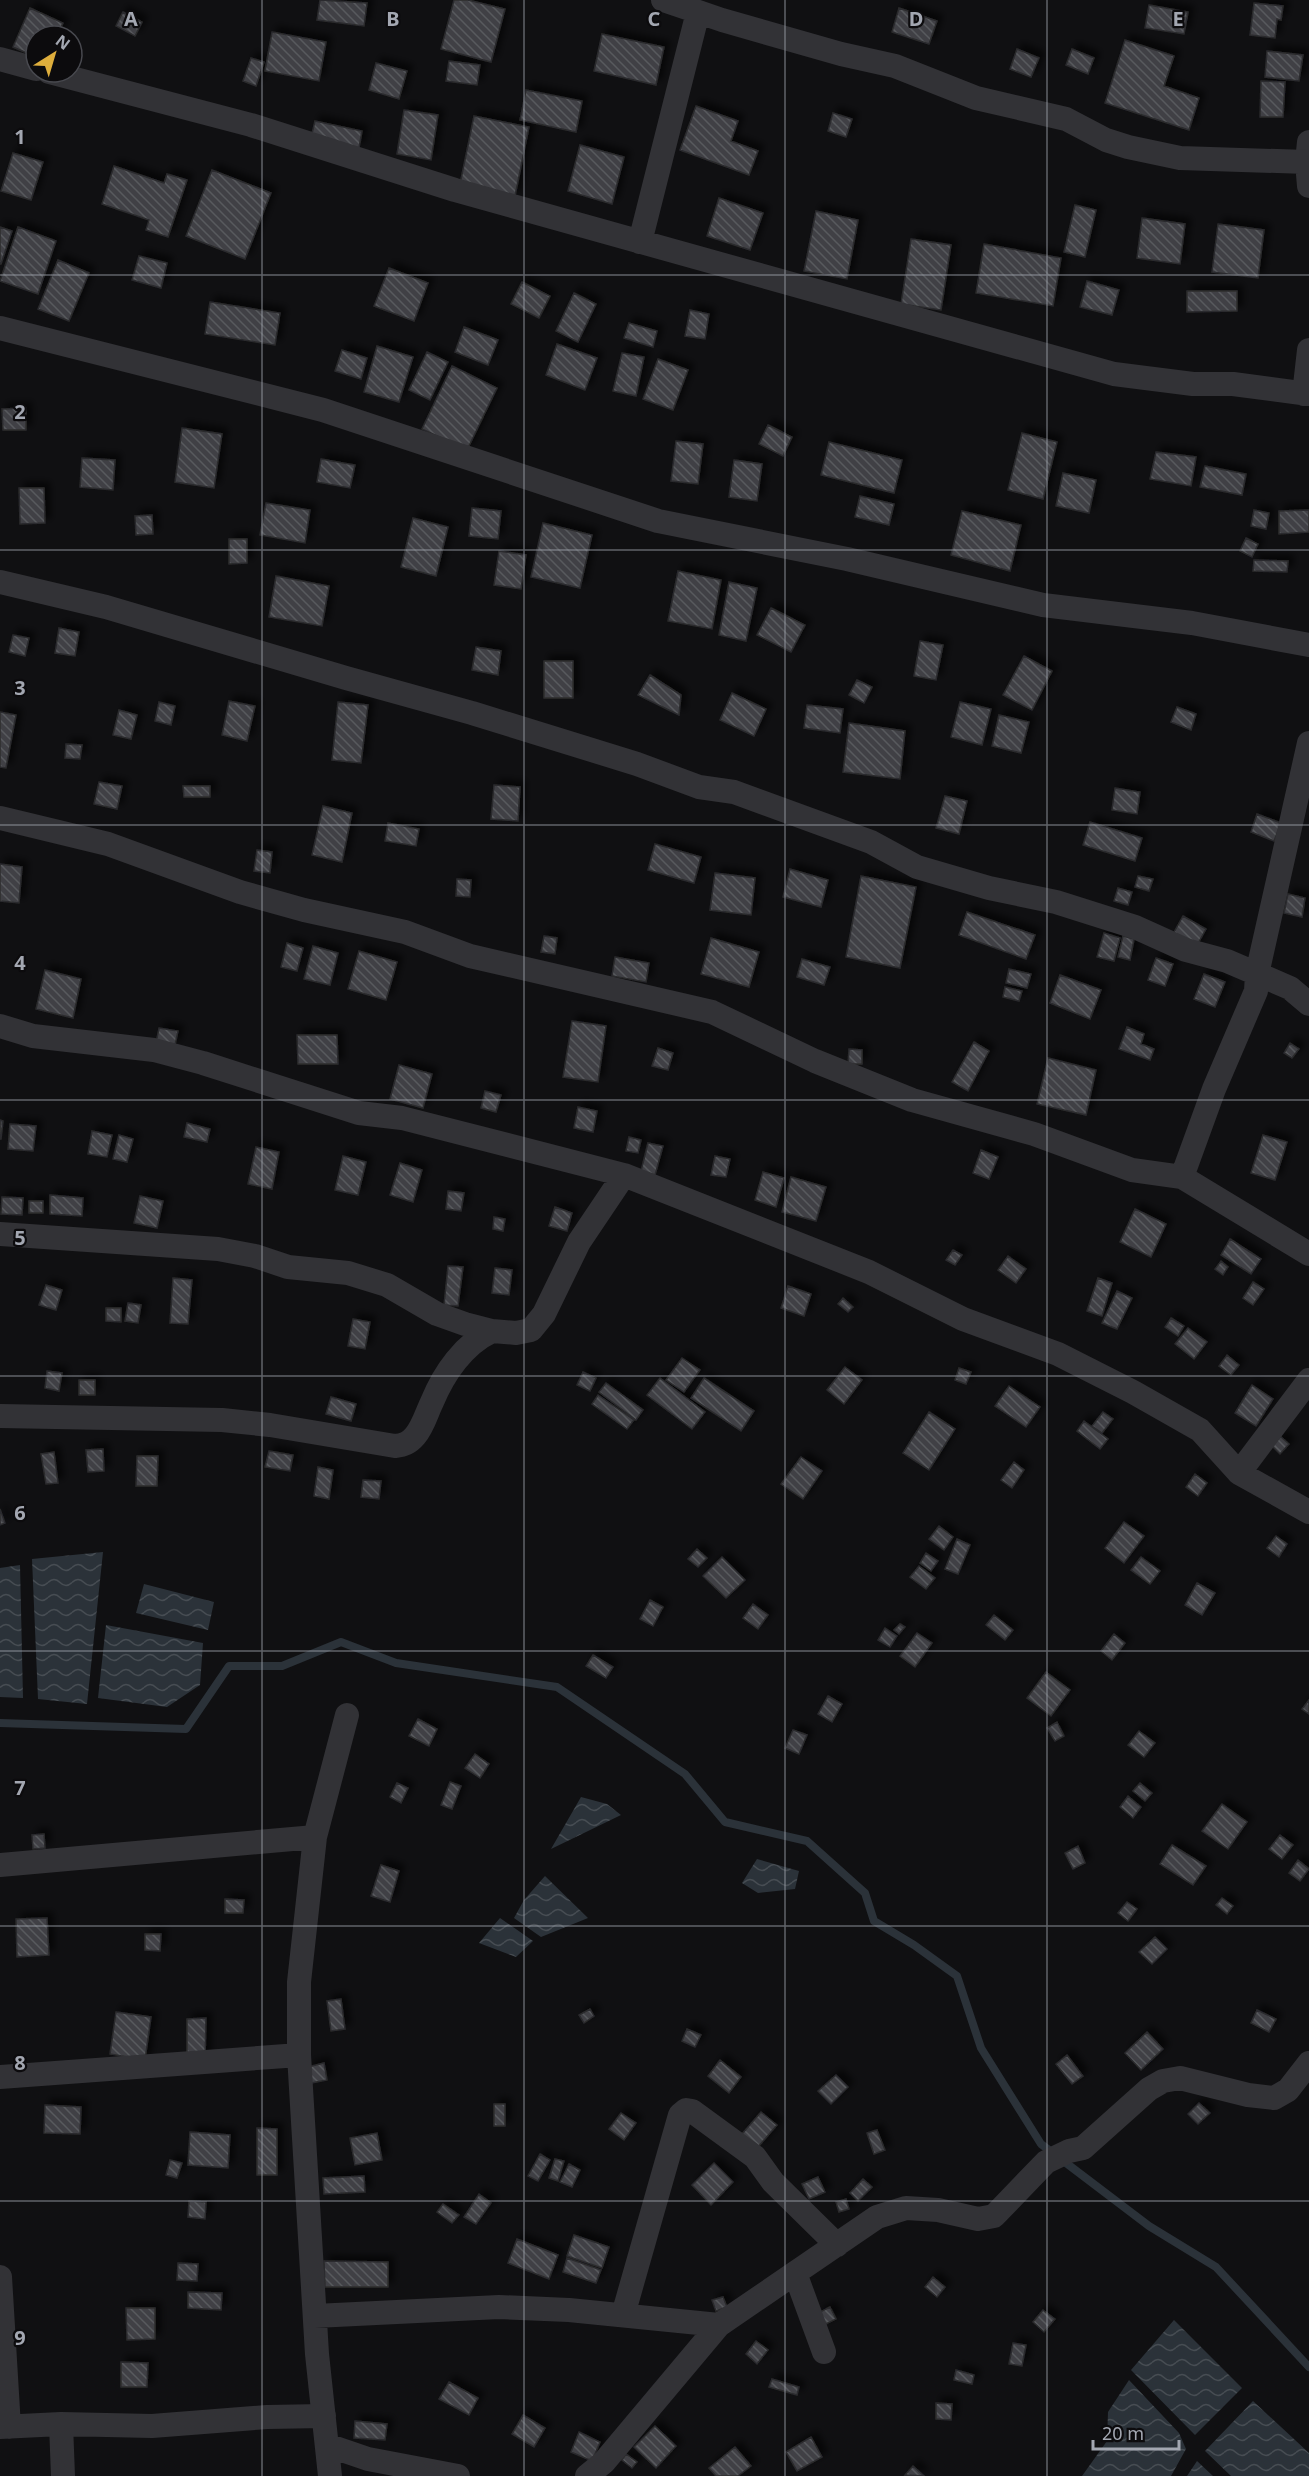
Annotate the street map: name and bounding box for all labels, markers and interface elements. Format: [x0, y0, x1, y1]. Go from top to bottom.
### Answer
text: A [124, 5, 138, 32]
text: B [386, 5, 400, 32]
text: C [648, 5, 661, 32]
text: D [909, 5, 923, 32]
text: E [1172, 5, 1184, 32]
north arrow [24, 24, 84, 84]
text: N [51, 29, 75, 55]
text: 1 [14, 123, 26, 150]
text: 2 [14, 398, 26, 425]
text: 3 [14, 674, 26, 701]
text: 4 [14, 949, 26, 976]
text: 5 [14, 1224, 26, 1251]
text: 6 [14, 1499, 26, 1526]
text: 7 [14, 1774, 26, 1801]
text: 8 [14, 2049, 26, 2076]
text: 9 [14, 2324, 26, 2351]
scale bar [1093, 2413, 1178, 2451]
text: 20 m [1102, 2421, 1144, 2445]

